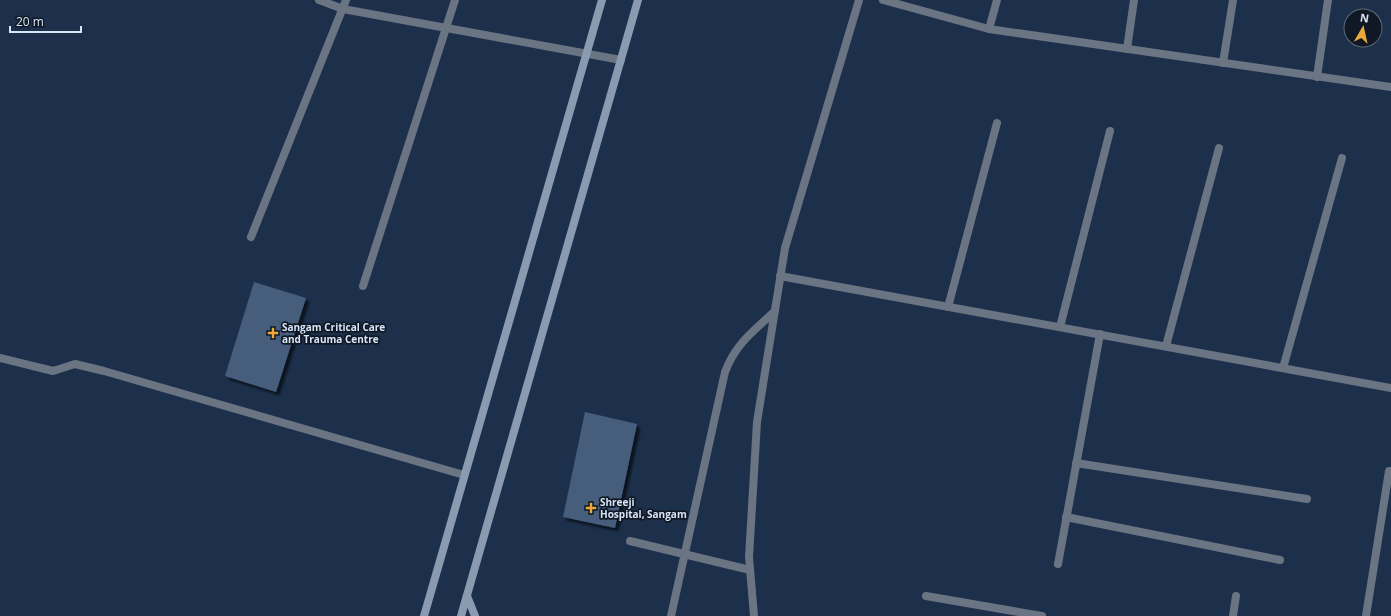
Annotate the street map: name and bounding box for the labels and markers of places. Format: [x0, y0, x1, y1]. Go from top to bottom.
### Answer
place label: Sangam Critical Care and Trauma Centre [282, 320, 385, 346]
marker: Sangam Critical Care and Trauma Centre [267, 327, 279, 339]
place label: Shreeji Hospital, Sangam [600, 495, 687, 521]
marker: Shreeji Hospital, Sangam [585, 502, 597, 514]

